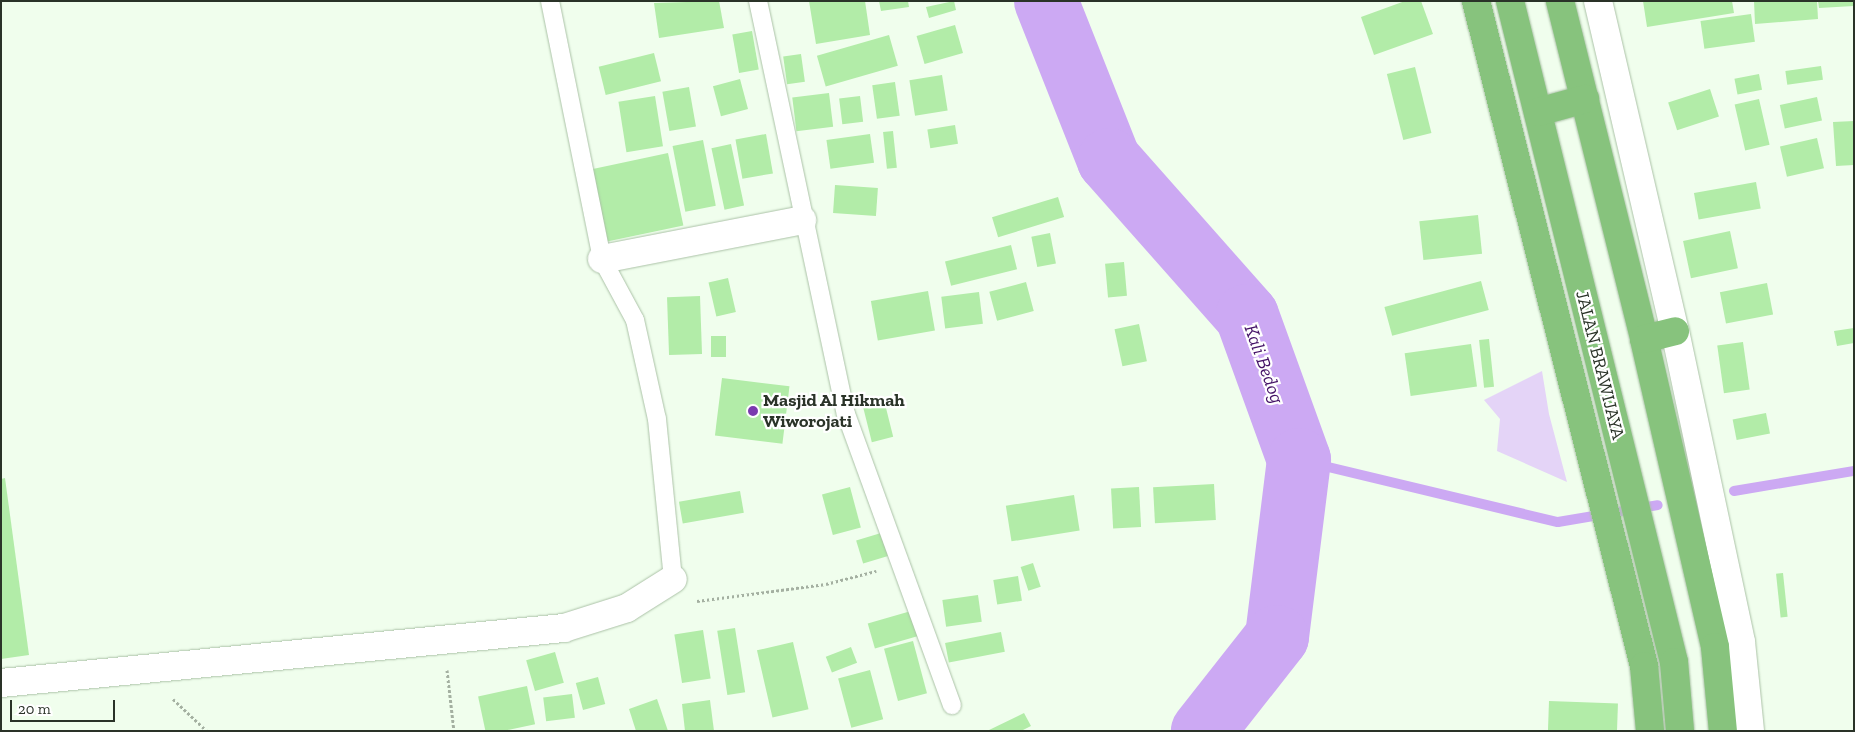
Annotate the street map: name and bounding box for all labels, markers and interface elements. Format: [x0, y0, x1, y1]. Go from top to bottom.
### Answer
street label: JALAN BRAWIJAYA [1571, 288, 1629, 442]
water label: Kali Bedog [1239, 321, 1289, 407]
place label: Masjid Al Hikmah Wiworojati [763, 390, 905, 432]
marker: Masjid Al Hikmah Wiworojati [747, 405, 759, 417]
scale bar [12, 690, 118, 722]
text: 20 m [18, 700, 51, 718]

